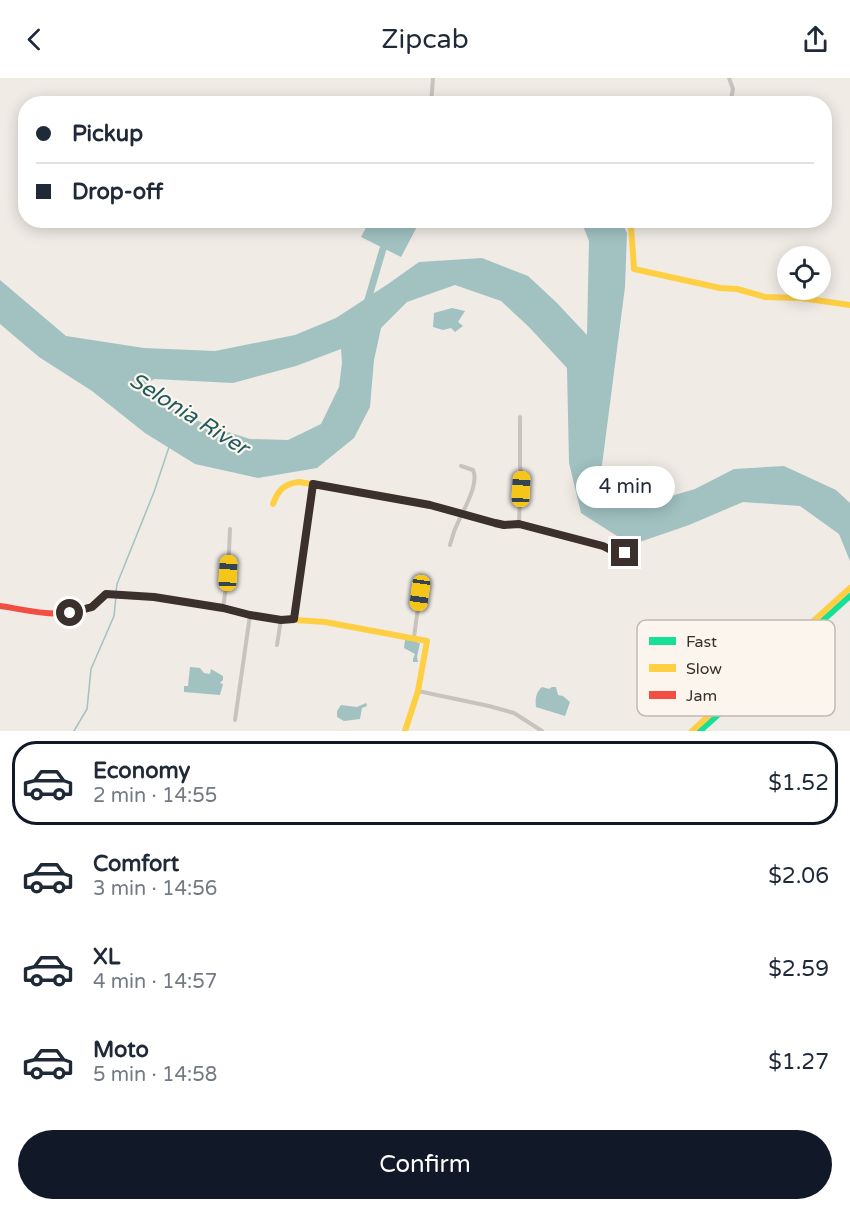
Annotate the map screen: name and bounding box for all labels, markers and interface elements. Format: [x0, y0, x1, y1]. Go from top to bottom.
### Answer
icon: back [18, 23, 51, 56]
text: Zipcab [381, 23, 469, 56]
icon: share [799, 23, 832, 56]
text: Pickup [72, 121, 143, 147]
text: Drop-off [72, 179, 163, 205]
map controls [777, 246, 831, 300]
button: locate [777, 246, 831, 300]
water label: Selonia River [125, 367, 255, 462]
callout: 4 min [576, 466, 674, 508]
car [511, 471, 531, 507]
text: 4 min [599, 475, 652, 499]
route end [611, 539, 638, 566]
car [218, 555, 238, 591]
car [409, 574, 431, 612]
route start [56, 599, 83, 626]
legend [637, 620, 835, 716]
text: Fast [686, 632, 717, 652]
text: Slow [686, 659, 722, 679]
text: Jam [686, 686, 717, 706]
icon: car [21, 756, 75, 810]
text: Economy [93, 758, 190, 784]
text: $1.52 [768, 770, 829, 796]
text: 2 min · 14:55 [93, 784, 217, 808]
icon: car [21, 849, 75, 903]
text: Comfort [93, 851, 179, 877]
text: $2.06 [768, 863, 829, 889]
text: 3 min · 14:56 [93, 877, 217, 901]
icon: car [21, 942, 75, 996]
text: XL [93, 944, 120, 970]
text: $2.59 [768, 956, 829, 982]
text: 4 min · 14:57 [93, 970, 217, 994]
icon: car [21, 1035, 75, 1089]
text: Moto [93, 1037, 149, 1063]
text: $1.27 [768, 1049, 829, 1075]
text: 5 min · 14:58 [93, 1063, 217, 1087]
button: Confirm [18, 1130, 832, 1199]

